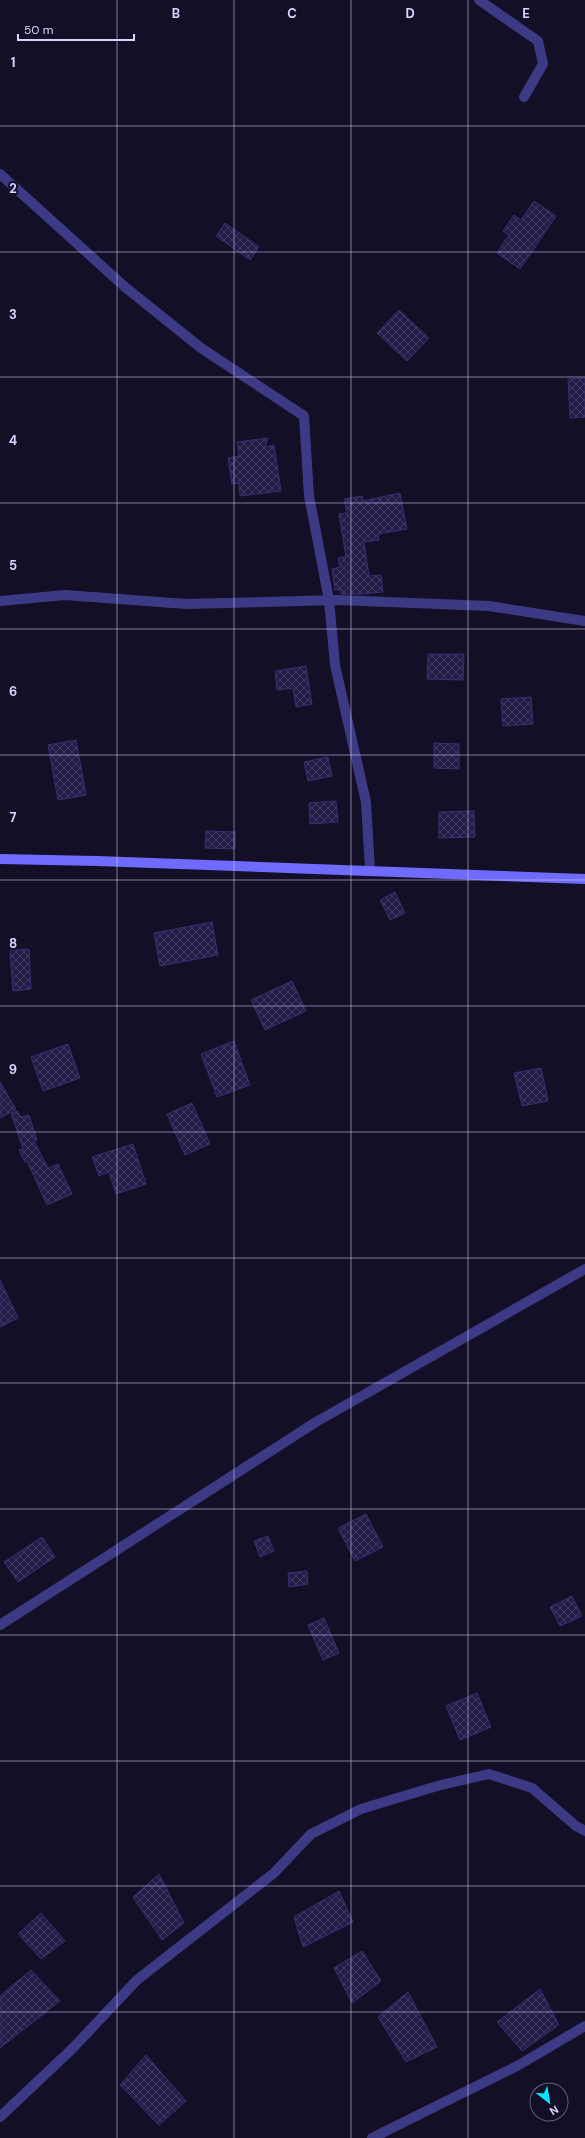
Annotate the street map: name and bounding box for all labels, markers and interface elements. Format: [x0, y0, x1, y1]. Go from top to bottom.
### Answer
text: B [172, 5, 180, 22]
text: C [287, 5, 297, 22]
text: D [405, 5, 415, 22]
text: E [522, 5, 530, 22]
scale bar [18, 16, 134, 42]
text: 50 m [24, 22, 53, 38]
text: 1 [11, 54, 15, 71]
text: 2 [9, 180, 17, 197]
text: 3 [9, 306, 17, 323]
text: 4 [9, 432, 17, 449]
text: 5 [9, 557, 17, 574]
text: 6 [9, 683, 17, 700]
text: 7 [10, 809, 17, 826]
text: 8 [9, 935, 17, 952]
text: 9 [9, 1061, 17, 1078]
north arrow [529, 2082, 569, 2122]
text: N [547, 2103, 561, 2119]

